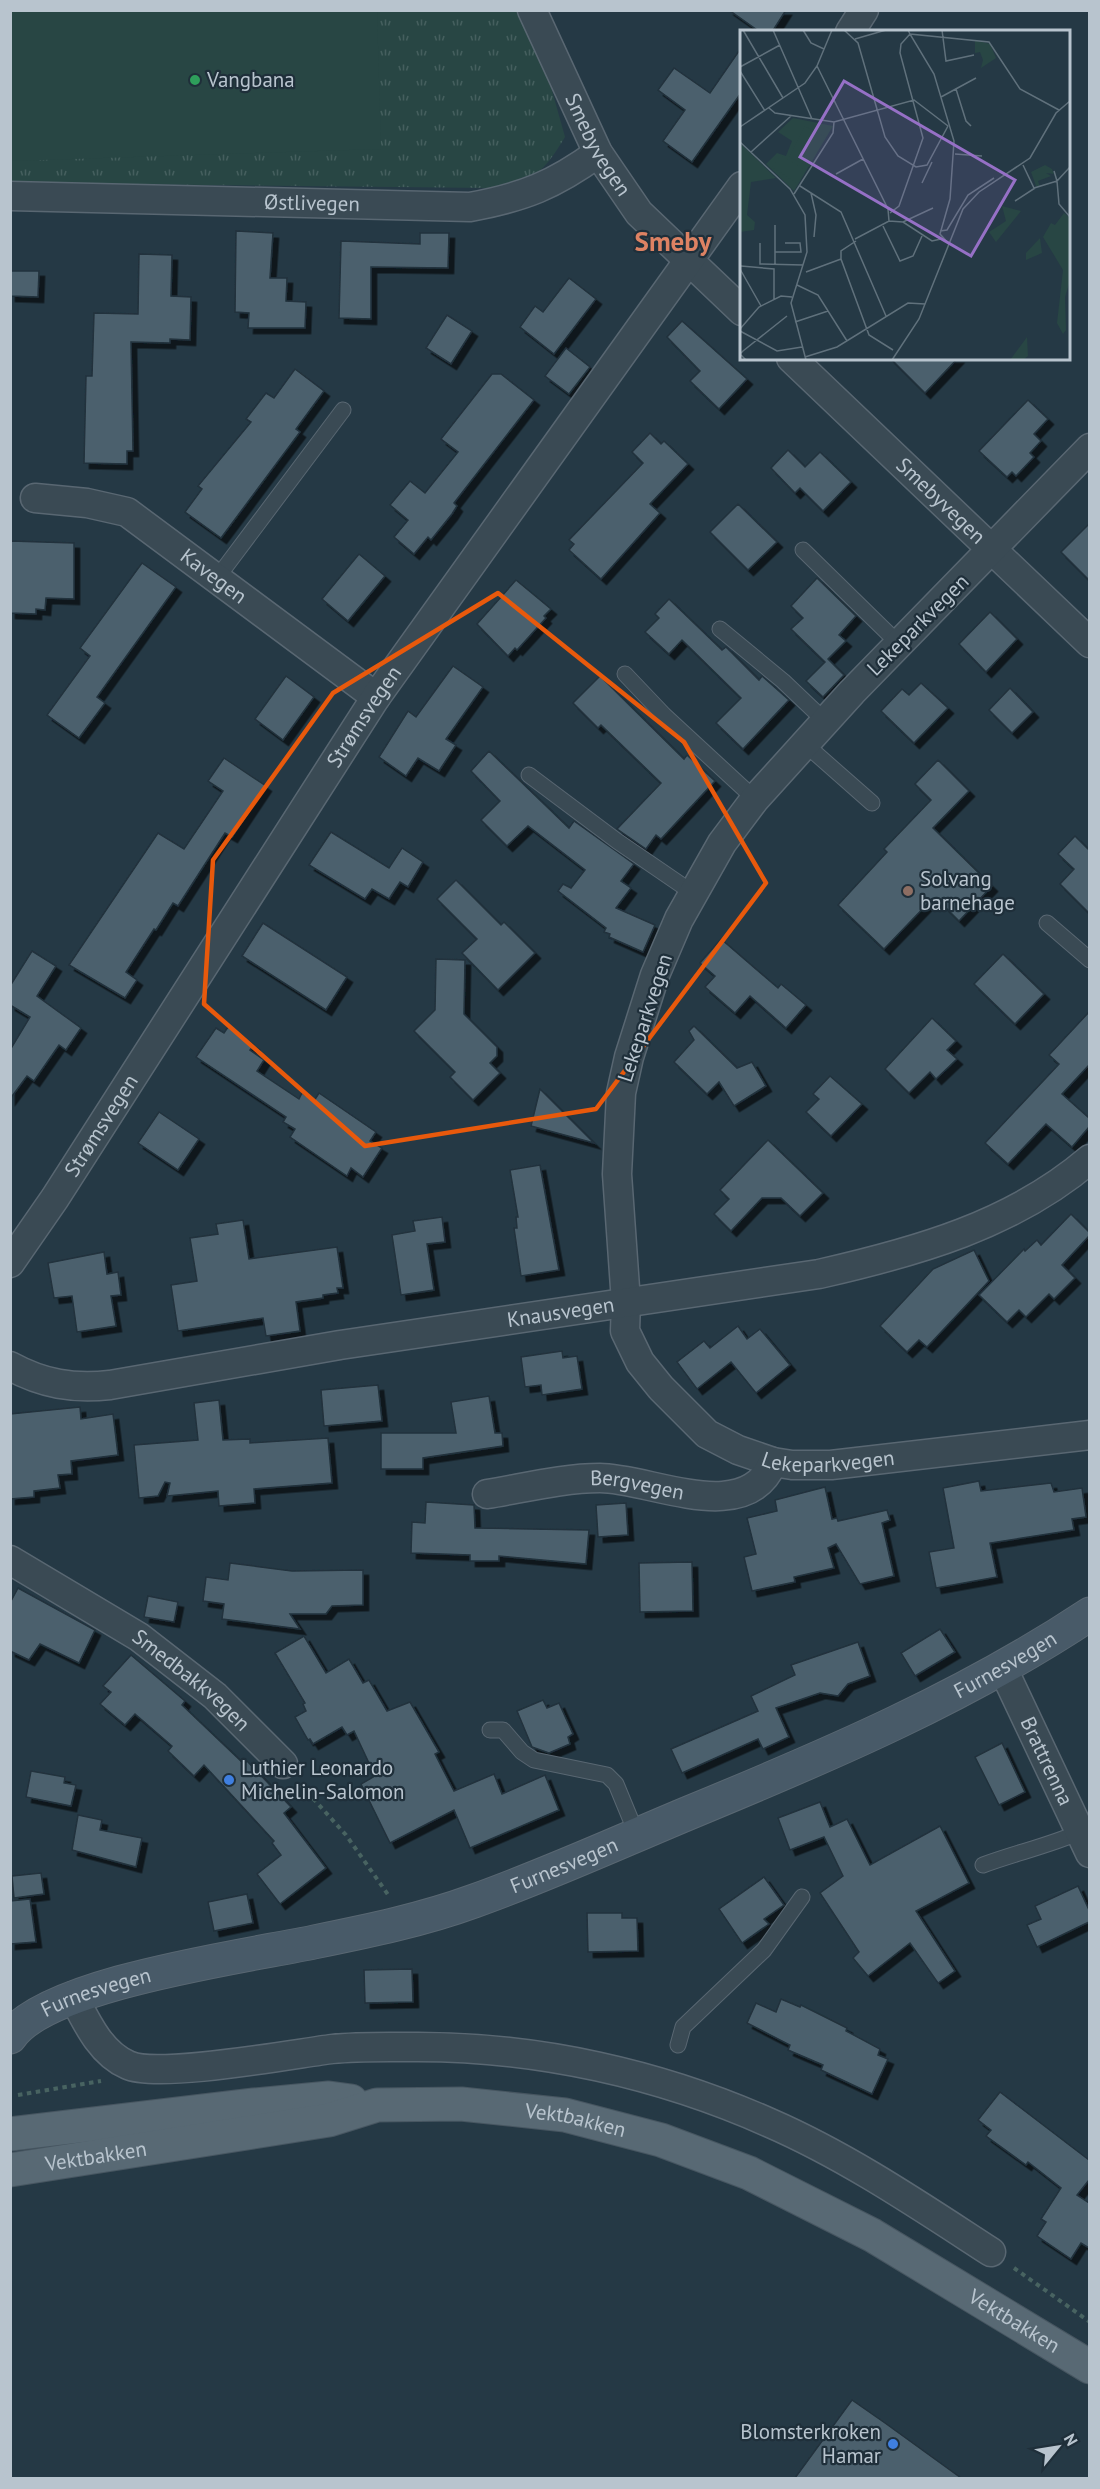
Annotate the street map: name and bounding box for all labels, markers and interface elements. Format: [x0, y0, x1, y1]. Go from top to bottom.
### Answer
inset map [740, 30, 1070, 360]
place label: Vangbana [206, 66, 295, 93]
marker: Vangbana [188, 73, 202, 87]
street label: Smebyvegen [559, 89, 637, 201]
street label: Østlivegen [264, 188, 360, 217]
district label: Smeby [635, 224, 712, 258]
street label: Smebyvegen [891, 451, 992, 549]
street label: Kavegen [175, 542, 253, 609]
street label: Lekeparkvegen [861, 568, 974, 681]
street label: Strømsvegen [320, 660, 407, 772]
place label: Solvang barnehage [920, 865, 1015, 916]
marker: Solvang barnehage [901, 884, 915, 898]
street label: Lekeparkvegen [611, 950, 678, 1085]
street label: Strømsvegen [58, 1069, 144, 1182]
street label: Knausvegen [505, 1291, 616, 1333]
street label: Lekeparkvegen [758, 1444, 896, 1478]
street label: Bergvegen [590, 1464, 687, 1506]
street label: Smedbakkvegen [127, 1623, 256, 1737]
street label: Furnesvegen [949, 1625, 1062, 1704]
street label: Brattrenna [1014, 1712, 1080, 1810]
place label: Luthier Leonardo Michelin-Salomon [241, 1754, 404, 1805]
marker: Luthier Leonardo Michelin-Salomon [222, 1773, 236, 1787]
street label: Furnesvegen [506, 1831, 622, 1899]
street label: Furnesvegen [36, 1961, 154, 2023]
street label: Vektbakken [523, 2097, 629, 2143]
street label: Vektbakken [42, 2135, 149, 2177]
street label: Vektbakken [963, 2282, 1065, 2359]
north arrow [1028, 2417, 1088, 2477]
place label: Blomsterkroken Hamar [740, 2418, 881, 2469]
text: N [1060, 2430, 1082, 2449]
marker: Blomsterkroken Hamar [886, 2437, 900, 2451]

